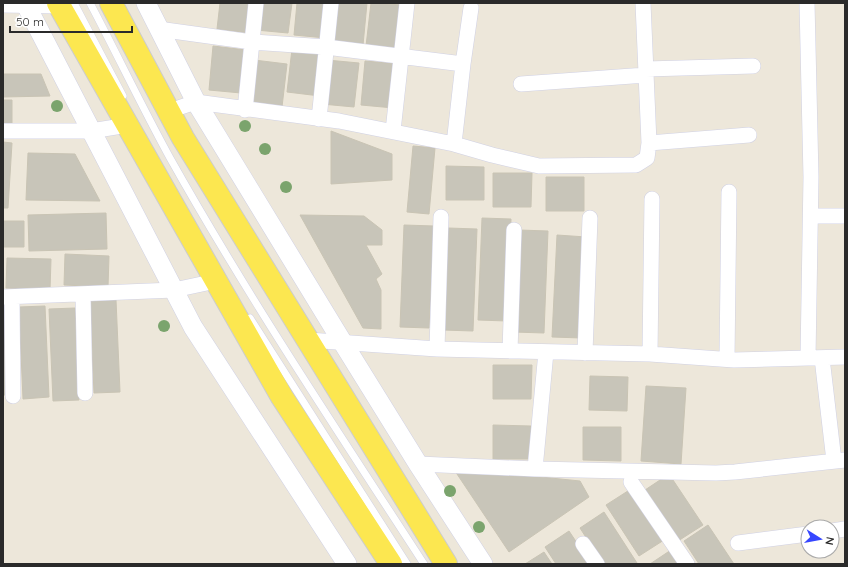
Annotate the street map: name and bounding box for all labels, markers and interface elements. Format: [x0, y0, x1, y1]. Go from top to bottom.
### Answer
scale bar [10, 8, 132, 34]
text: 50 m [16, 14, 44, 29]
north arrow [800, 519, 840, 559]
text: N [822, 536, 837, 546]

